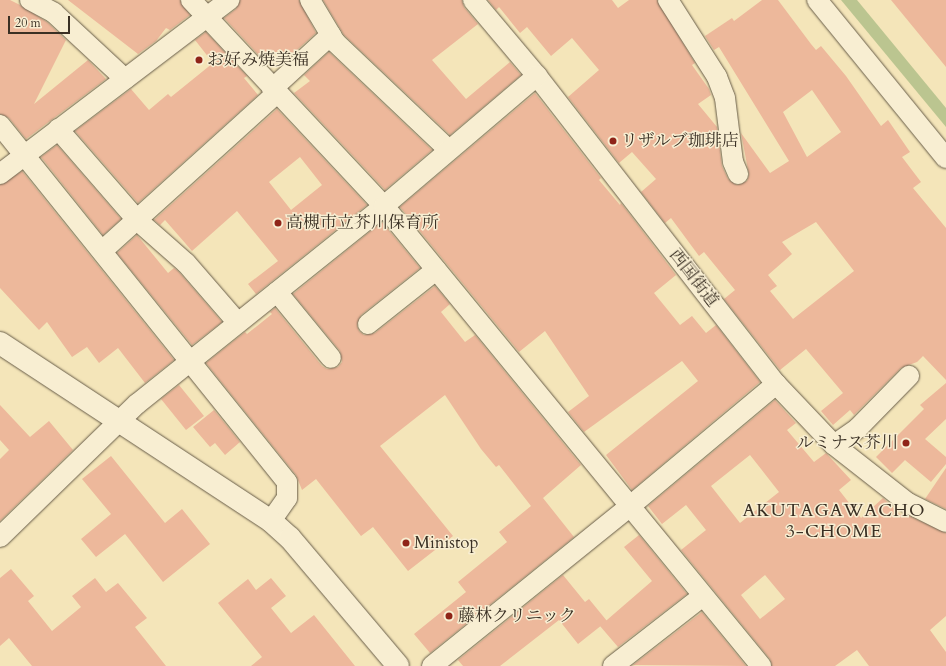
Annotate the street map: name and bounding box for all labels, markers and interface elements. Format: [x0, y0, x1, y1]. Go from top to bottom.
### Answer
scale bar [10, 8, 72, 34]
text: 20 m [15, 15, 41, 31]
place label: お好み焼美福 [207, 50, 309, 70]
marker: お好み焼美福 [194, 55, 204, 65]
place label: リザルブ珈琲店 [621, 131, 740, 151]
marker: リザルブ珈琲店 [608, 136, 618, 146]
place label: 高槻市立芥川保育所 [286, 213, 439, 233]
marker: 高槻市立芥川保育所 [273, 218, 283, 228]
street label: 西国街道 [665, 245, 723, 311]
place label: ルミナス芥川 [796, 433, 898, 453]
marker: ルミナス芥川 [901, 438, 911, 448]
district label: AKUTAGAWACHO 3-CHOME [742, 501, 926, 544]
place label: Ministop [414, 533, 479, 553]
marker: Ministop [401, 538, 411, 548]
place label: 藤林クリニック [458, 606, 577, 626]
marker: 藤林クリニック [443, 610, 455, 622]

